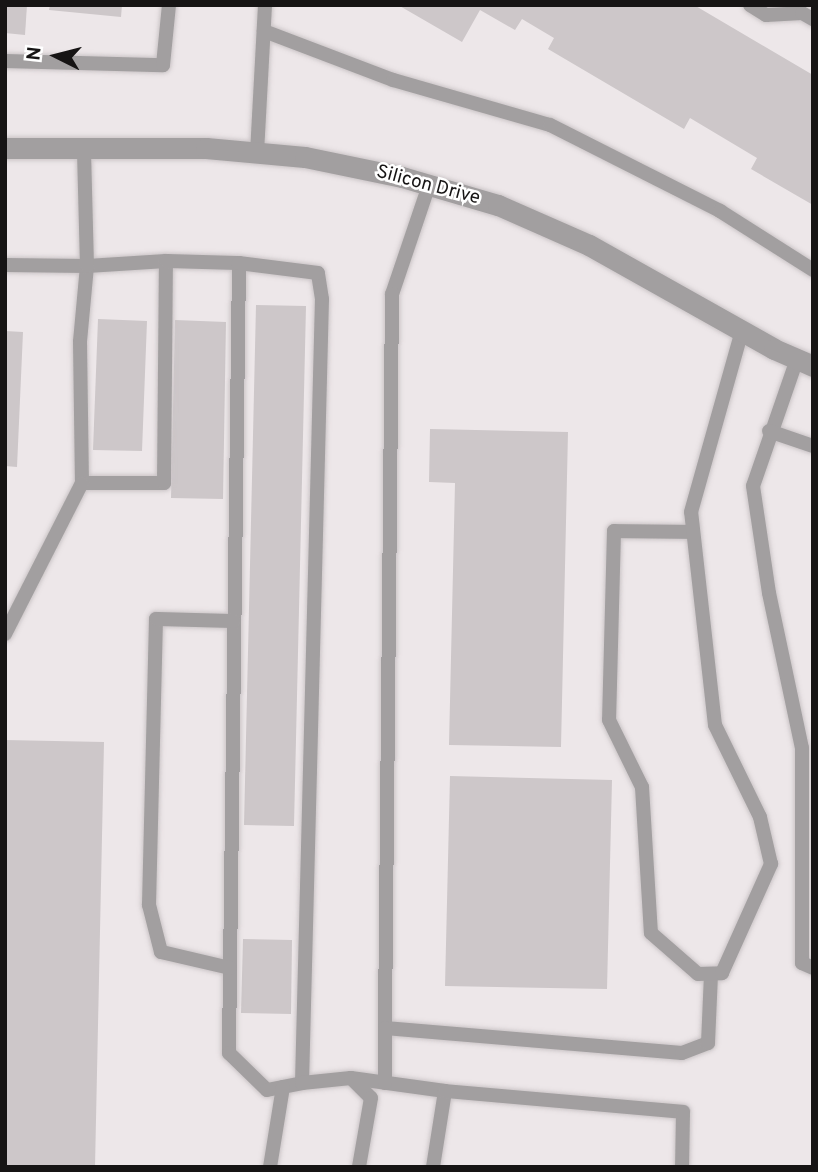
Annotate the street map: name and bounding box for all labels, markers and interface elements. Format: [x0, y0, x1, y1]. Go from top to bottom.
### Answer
north arrow [21, 21, 91, 91]
text: N [22, 46, 48, 62]
street label: Silicon Drive [374, 161, 482, 211]

